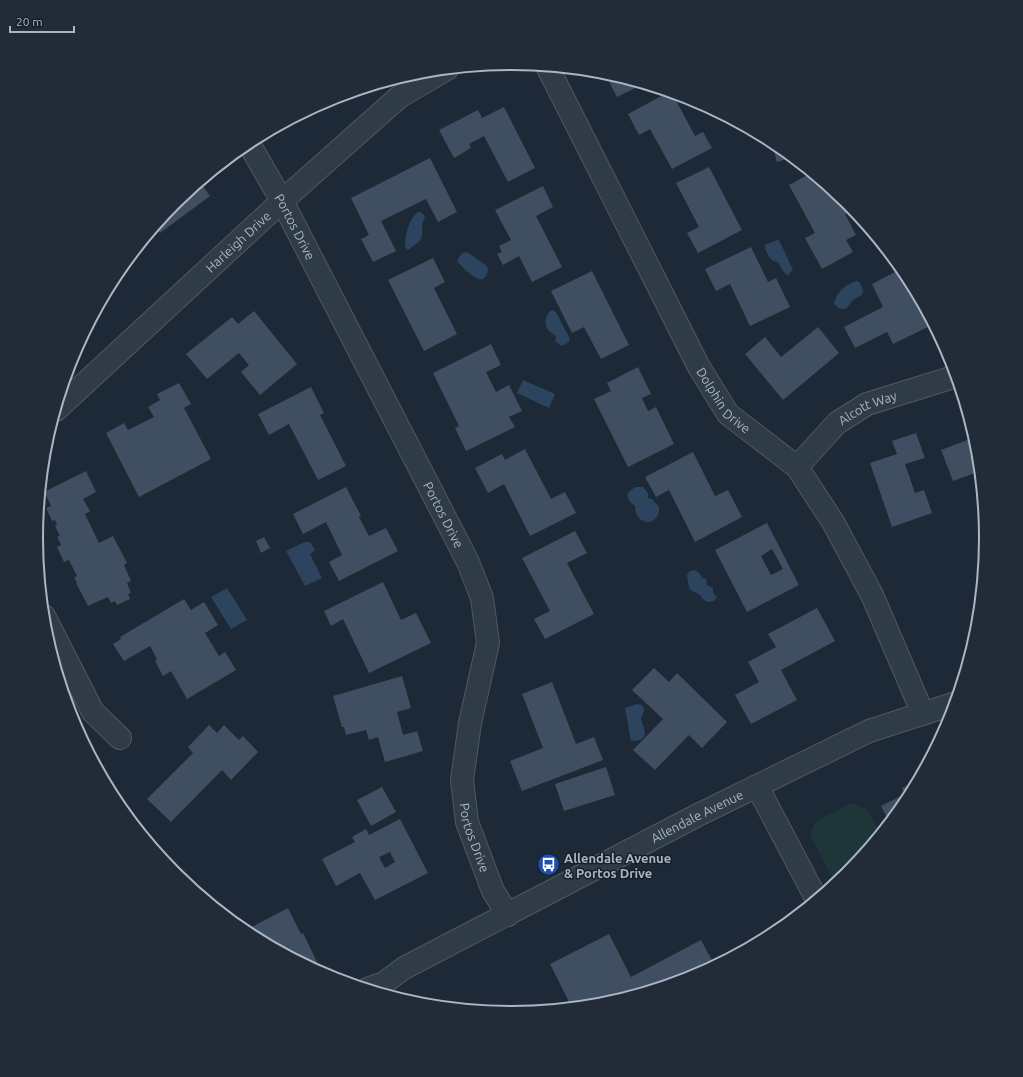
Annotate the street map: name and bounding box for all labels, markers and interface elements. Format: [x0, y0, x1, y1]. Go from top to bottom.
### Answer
scale bar [10, 8, 74, 34]
text: 20 m [16, 15, 43, 28]
street label: Portos Drive [272, 191, 318, 262]
street label: Harleigh Drive [203, 208, 273, 275]
street label: Dolphin Drive [694, 365, 753, 436]
street label: Alcott Way [836, 388, 898, 427]
street label: Portos Drive [421, 479, 466, 550]
street label: Allendale Avenue [648, 787, 745, 845]
street label: Portos Drive [458, 802, 492, 874]
place label: Allendale Avenue & Portos Drive [564, 851, 671, 880]
bus stop icon: Allendale Avenue & Portos Drive [536, 852, 562, 878]

